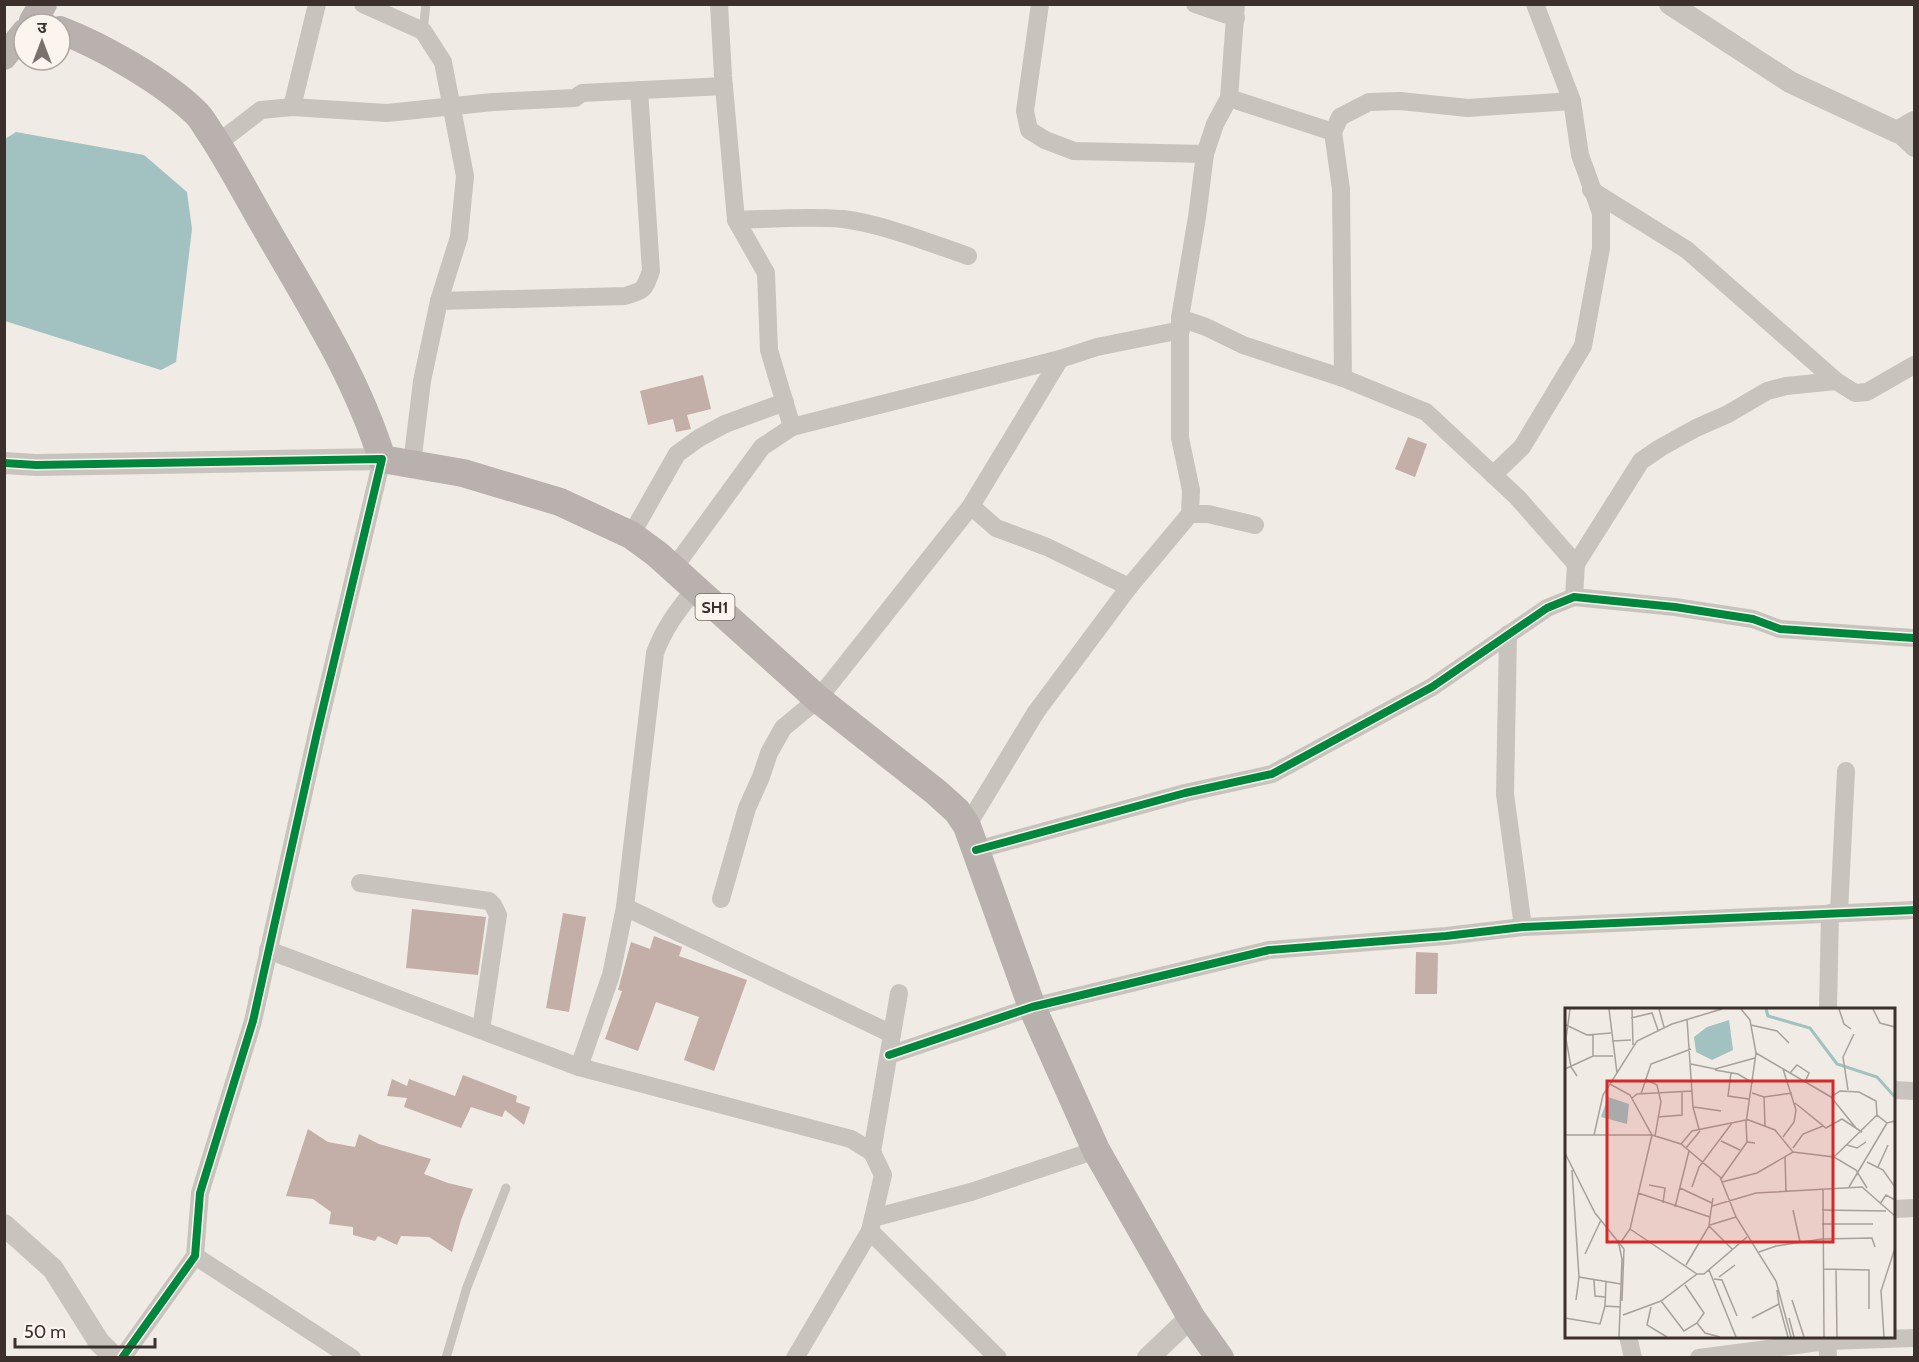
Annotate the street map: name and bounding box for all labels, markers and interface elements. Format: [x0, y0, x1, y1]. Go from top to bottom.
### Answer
north arrow [12, 12, 72, 72]
text: उ [37, 18, 47, 37]
road number: SH1 [696, 594, 734, 620]
inset map [1565, 1008, 1895, 1338]
scale bar [15, 1311, 154, 1349]
text: 50 m [24, 1321, 66, 1343]

